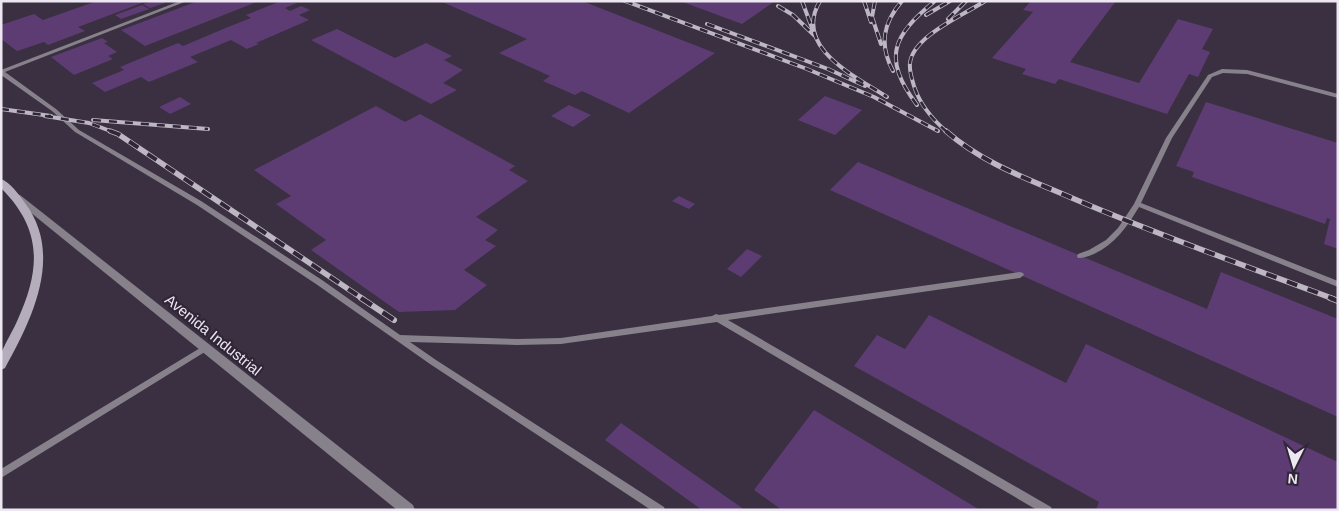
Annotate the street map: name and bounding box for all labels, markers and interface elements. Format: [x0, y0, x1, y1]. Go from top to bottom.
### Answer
street label: Avenida Industrial [162, 291, 265, 379]
north arrow [1269, 441, 1319, 491]
text: N [1287, 471, 1299, 487]

